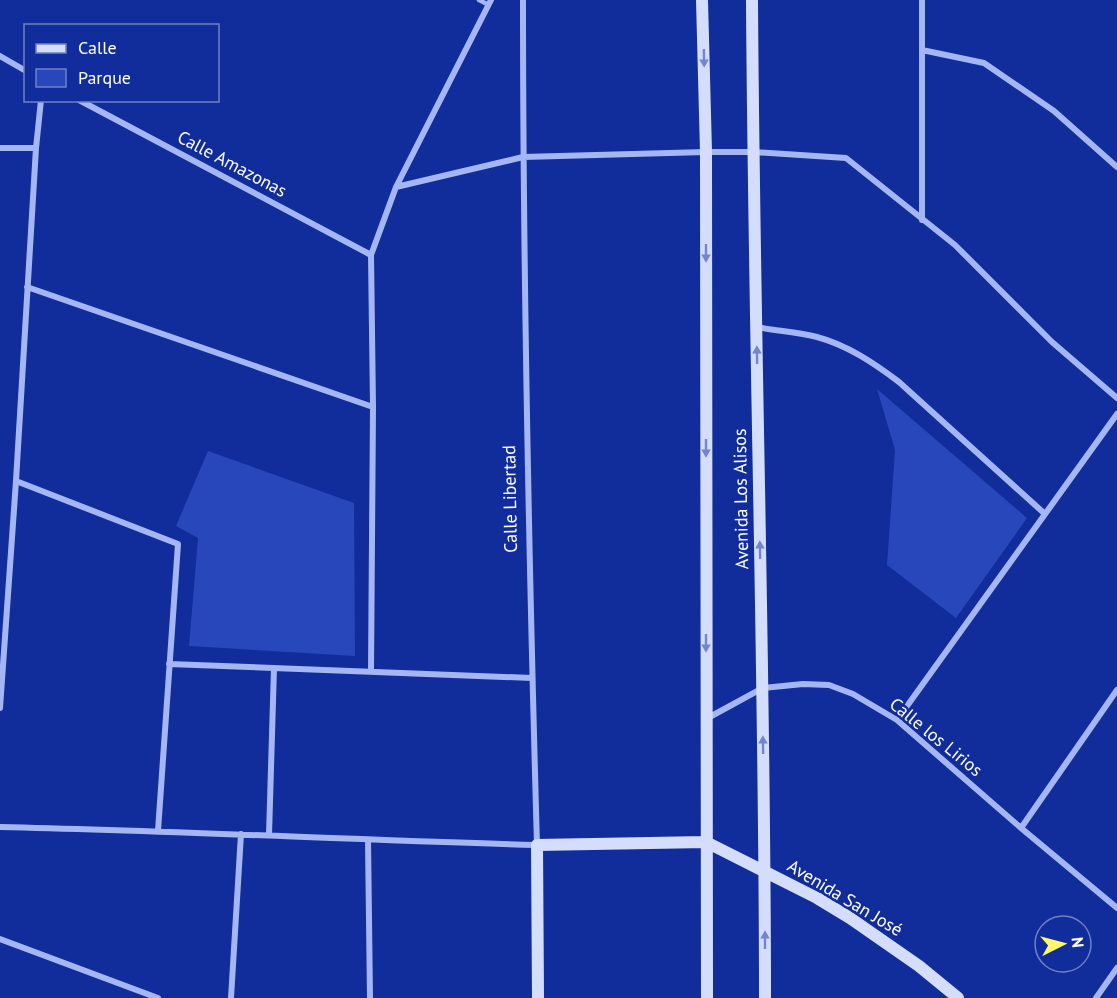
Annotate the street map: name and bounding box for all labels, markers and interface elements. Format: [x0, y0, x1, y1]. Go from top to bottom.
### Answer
legend [24, 24, 219, 102]
text: Calle [78, 36, 117, 59]
one-way arrow [699, 49, 708, 68]
text: Parque [78, 66, 131, 89]
street label: Calle Amazonas [174, 125, 291, 202]
one-way arrow [701, 244, 711, 263]
one-way arrow [752, 345, 761, 364]
street label: Avenida Los Alisos [728, 428, 753, 570]
one-way arrow [701, 439, 711, 458]
street label: Calle Libertad [497, 445, 522, 553]
one-way arrow [755, 540, 765, 559]
one-way arrow [701, 634, 711, 653]
street label: Calle los Lirios [885, 692, 987, 781]
one-way arrow [758, 735, 768, 754]
street label: Avenida San José [783, 854, 907, 941]
north arrow [1033, 914, 1093, 974]
one-way arrow [760, 930, 770, 949]
text: N [1067, 936, 1088, 949]

